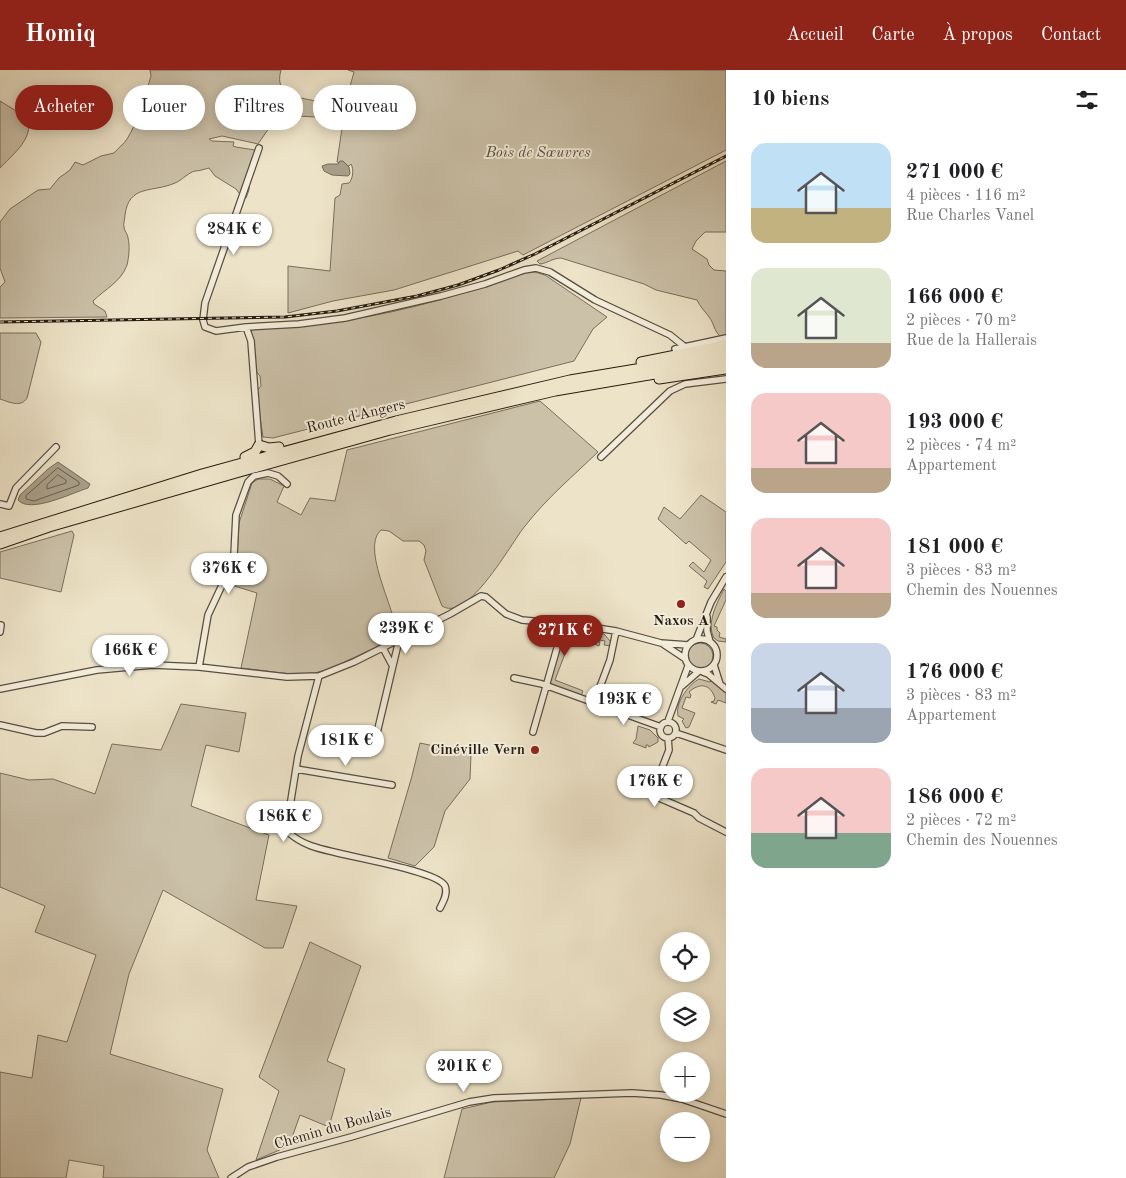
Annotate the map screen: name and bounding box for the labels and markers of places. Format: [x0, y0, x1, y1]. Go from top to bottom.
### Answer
pin: 284K € [193, 214, 275, 256]
pin: 376K € [188, 552, 270, 595]
marker: Naxos A [675, 598, 687, 610]
pin: 239K € [365, 612, 447, 655]
pin: 271K € [524, 614, 606, 657]
place label: Naxos A [653, 614, 709, 629]
pin: 166K € [89, 634, 171, 677]
pin: 193K € [583, 684, 665, 726]
pin: 181K € [305, 724, 387, 767]
place label: Cinéville Vern [430, 743, 525, 758]
marker: Cinéville Vern [529, 744, 541, 756]
pin: 176K € [614, 766, 696, 808]
pin: 186K € [243, 800, 325, 843]
pin: 201K € [423, 1050, 505, 1093]

